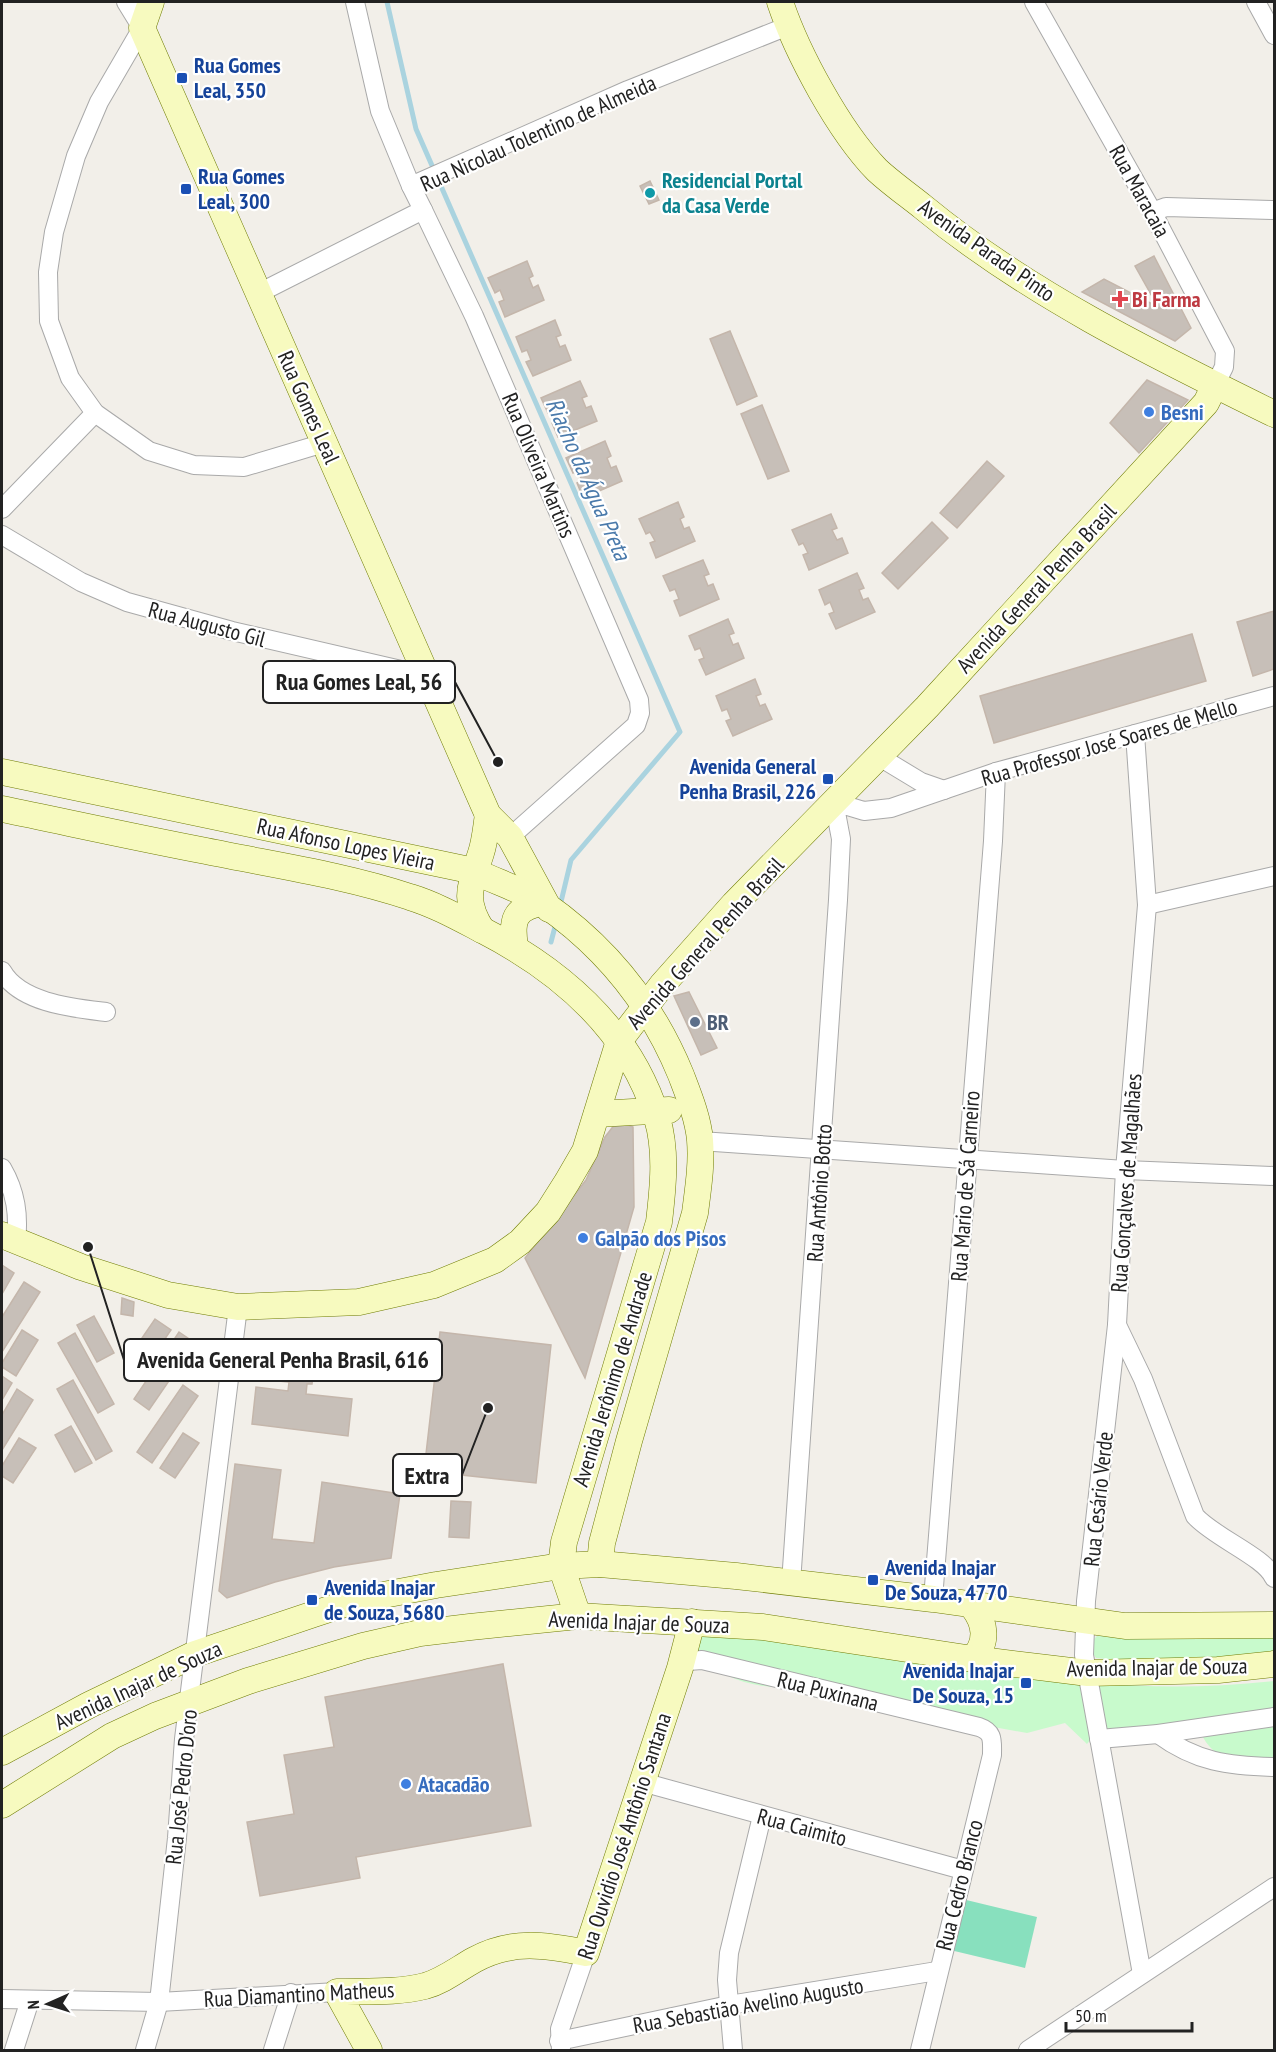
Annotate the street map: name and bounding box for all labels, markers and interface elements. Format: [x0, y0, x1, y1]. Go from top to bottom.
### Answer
place label: Rua Gomes Leal, 350 [194, 51, 281, 104]
street label: Rua Nicolau Tolentino de Almeida [416, 68, 660, 198]
marker: Rua Gomes Leal, 350 [175, 71, 189, 85]
street label: Rua Maracaia [1103, 140, 1177, 242]
place label: Rua Gomes Leal, 300 [198, 162, 285, 215]
place label: Residencial Portal da Casa Verde [662, 166, 803, 219]
marker: Rua Gomes Leal, 300 [179, 182, 193, 196]
marker: Residencial Portal da Casa Verde [643, 186, 657, 200]
street label: Avenida Parada Pinto [913, 193, 1061, 307]
place label: Bi Farma [1132, 285, 1201, 313]
marker: Bi Farma [1113, 292, 1127, 306]
street label: Rua Gomes Leal [272, 346, 347, 469]
street label: Rua Oliveira Martins [496, 388, 582, 542]
water label: Riacho da Água Preta [539, 393, 639, 566]
place label: Besni [1161, 398, 1204, 426]
marker: Besni [1142, 405, 1156, 419]
street label: Avenida General Penha Brasil [950, 497, 1122, 679]
street label: Rua Augusto Gil [145, 595, 270, 653]
callout: Rua Gomes Leal, 56 [263, 661, 455, 703]
text: Rua Gomes Leal, 56 [276, 666, 442, 697]
street label: Rua Professor José Soares de Mello [978, 692, 1240, 792]
place label: Avenida General Penha Brasil, 226 [680, 752, 817, 805]
marker: Avenida General Penha Brasil, 226 [821, 772, 835, 786]
street label: Rua Afonso Lopes Vieira [254, 811, 438, 877]
street label: Avenida General Penha Brasil [620, 851, 790, 1035]
place label: BR [707, 1008, 729, 1036]
marker: BR [688, 1015, 702, 1029]
street label: Rua Gonçalves de Magalhães [1104, 1073, 1148, 1293]
street label: Rua Mario de Sá Carneiro [944, 1090, 986, 1282]
street label: Rua Antônio Botto [800, 1123, 838, 1263]
place label: Galpão dos Pisos [595, 1224, 726, 1252]
marker: Galpão dos Pisos [576, 1231, 590, 1245]
street label: Avenida Jerônimo de Andrade [566, 1268, 658, 1490]
callout: Avenida General Penha Brasil, 616 [124, 1339, 442, 1381]
text: Avenida General Penha Brasil, 616 [136, 1344, 429, 1375]
street label: Rua Cesário Verde [1077, 1430, 1119, 1568]
callout: Extra [393, 1454, 462, 1496]
text: Extra [405, 1460, 449, 1491]
place label: Avenida Inajar De Souza, 4770 [884, 1553, 1007, 1606]
place label: Avenida Inajar de Souza, 5680 [323, 1573, 444, 1626]
marker: Avenida Inajar De Souza, 4770 [866, 1573, 880, 1587]
marker: Avenida Inajar de Souza, 5680 [305, 1593, 319, 1607]
street label: Avenida Inajar de Souza [548, 1605, 730, 1639]
street label: Avenida Inajar de Souza [50, 1634, 226, 1736]
street label: Avenida Inajar de Souza [1066, 1651, 1248, 1683]
place label: Avenida Inajar De Souza, 15 [902, 1656, 1015, 1709]
street label: Rua Puxinana [775, 1665, 881, 1717]
marker: Avenida Inajar De Souza, 15 [1019, 1676, 1033, 1690]
street label: Rua José Pedro D'oro [159, 1708, 203, 1866]
street label: Rua Ouvidio José Antônio Santana [571, 1709, 677, 1963]
place label: Atacadão [417, 1770, 490, 1798]
marker: Atacadão [399, 1777, 413, 1791]
street label: Rua Caimito [754, 1802, 850, 1852]
street label: Rua Cedro Branco [929, 1817, 989, 1953]
street label: Rua Sebastião Avelino Augusto [631, 1971, 865, 2039]
north arrow [18, 1974, 78, 2034]
street label: Rua Diamantino Matheus [203, 1975, 395, 2013]
scale bar [1066, 1995, 1192, 2033]
text: N [23, 2000, 43, 2010]
text: 50 m [1075, 2004, 1107, 2027]

